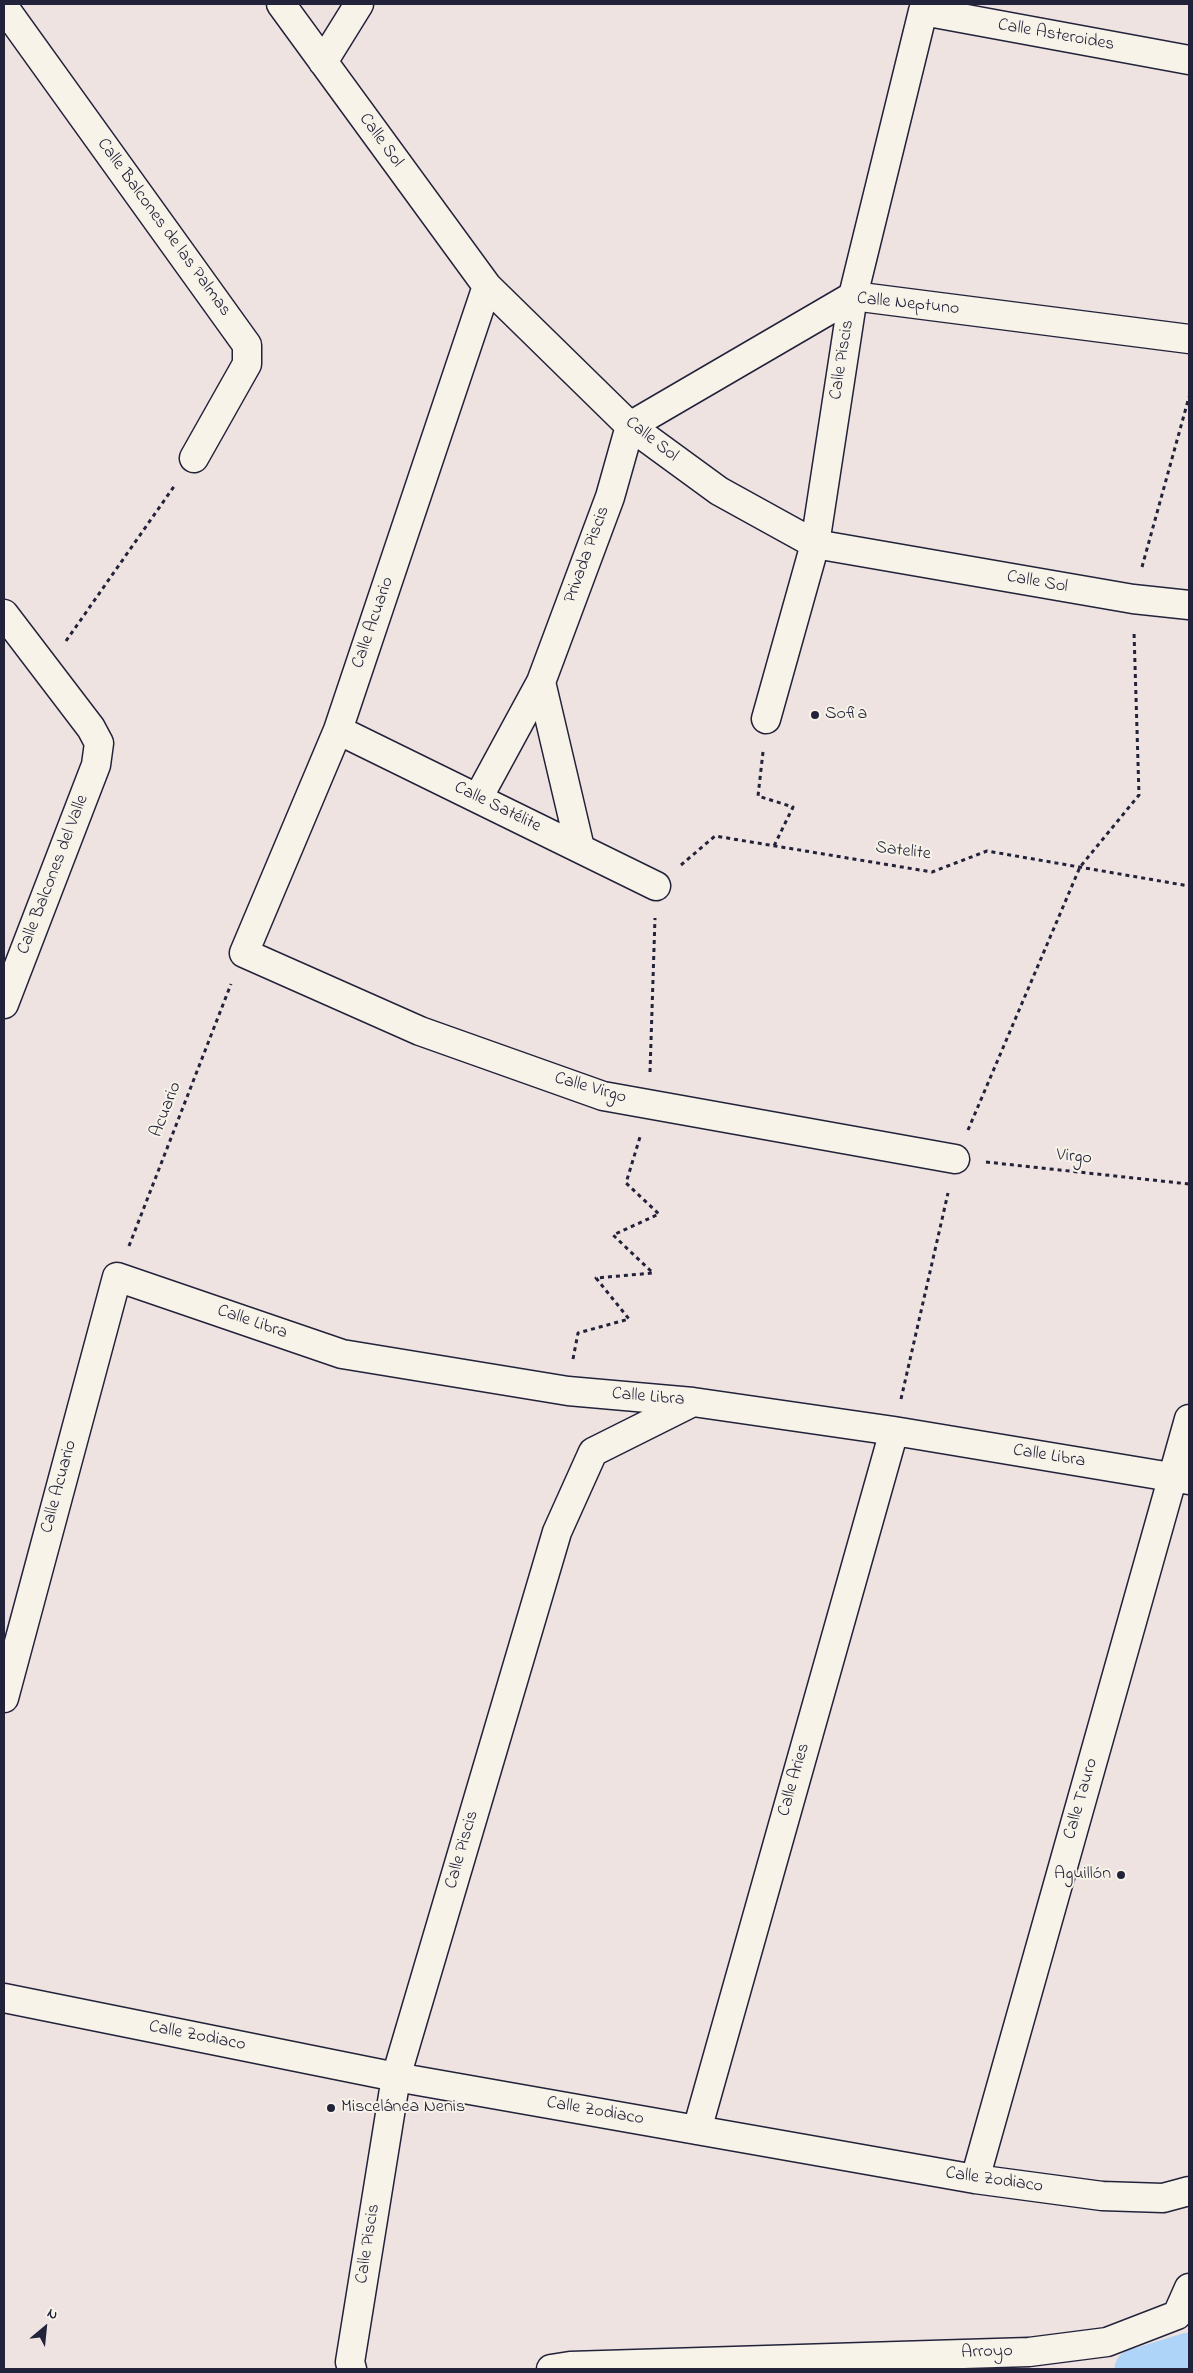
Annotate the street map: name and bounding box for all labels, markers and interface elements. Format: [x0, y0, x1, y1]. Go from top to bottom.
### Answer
street label: Calle Asteroides [996, 15, 1116, 57]
street label: Calle Sol [353, 110, 407, 172]
street label: Calle Balcones de las Palmas [91, 135, 235, 321]
street label: Calle Neptuno [856, 289, 960, 321]
street label: Calle Piscis [826, 319, 860, 401]
street label: Calle Sol [620, 413, 682, 467]
street label: Privada Piscis [561, 504, 615, 606]
street label: Calle Sol [1005, 567, 1069, 599]
street label: Calle Acuario [348, 574, 400, 672]
place label: Sofia [825, 704, 867, 726]
marker: Sofia [809, 709, 821, 721]
street label: Calle Satélite [450, 778, 544, 838]
street label: Calle Balcones del Valle [14, 792, 94, 958]
street label: Satelite [874, 838, 932, 866]
street label: Calle Virgo [552, 1068, 628, 1110]
street label: Acuario [147, 1079, 187, 1141]
street label: Virgo [1055, 1145, 1093, 1171]
street label: Calle Libra [214, 1301, 290, 1345]
street label: Calle Libra [611, 1384, 685, 1412]
street label: Calle Acuario [37, 1438, 83, 1536]
street label: Calle Libra [1011, 1441, 1087, 1473]
street label: Calle Aries [774, 1741, 816, 1819]
street label: Calle Tauro [1060, 1756, 1104, 1842]
street label: Calle Piscis [442, 1808, 484, 1892]
place label: Aguillón [1054, 1864, 1111, 1886]
marker: Aguillón [1115, 1869, 1127, 1881]
street label: Calle Zodiaco [147, 2017, 247, 2057]
street label: Calle Zodiaco [545, 2093, 645, 2131]
place label: Miscelánea Nenis [341, 2097, 465, 2119]
marker: Miscelánea Nenis [325, 2102, 337, 2114]
street label: Calle Zodiaco [944, 2163, 1044, 2199]
street label: Calle Piscis [352, 2203, 386, 2285]
north arrow [20, 2303, 70, 2353]
text: N [43, 2303, 61, 2326]
street label: Arroyo [961, 2341, 1013, 2365]

